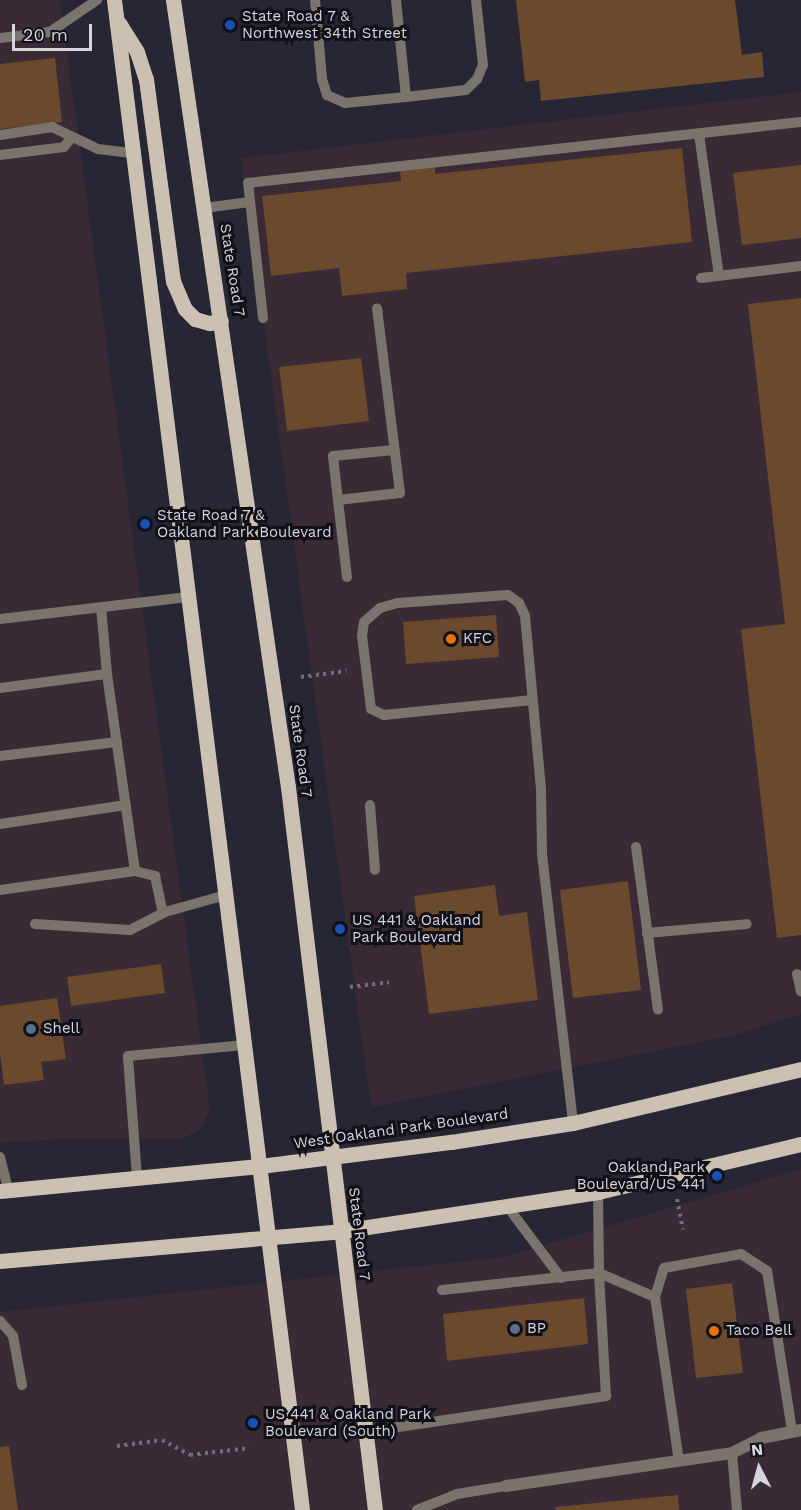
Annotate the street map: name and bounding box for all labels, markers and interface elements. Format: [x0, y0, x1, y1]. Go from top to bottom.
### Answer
place label: State Road 7 & Northwest 34th Street [242, 7, 407, 42]
scale bar [15, 12, 94, 50]
marker: State Road 7 & Northwest 34th Street [223, 18, 237, 32]
text: 20 m [23, 24, 68, 45]
street label: State Road 7 [216, 222, 248, 318]
place label: State Road 7 & Oakland Park Boulevard [157, 506, 332, 541]
marker: State Road 7 & Oakland Park Boulevard [138, 517, 152, 531]
place label: KFC [463, 630, 492, 648]
marker: KFC [444, 632, 458, 646]
street label: State Road 7 [285, 703, 315, 799]
place label: US 441 & Oakland Park Boulevard [352, 911, 481, 946]
marker: US 441 & Oakland Park Boulevard [333, 922, 347, 936]
place label: Shell [43, 1020, 80, 1038]
marker: Shell [24, 1022, 38, 1036]
street label: West Oakland Park Boulevard [292, 1105, 510, 1153]
place label: Oakland Park Boulevard/US 441 [577, 1158, 705, 1193]
marker: Oakland Park Boulevard/US 441 [710, 1169, 724, 1183]
street label: State Road 7 [344, 1186, 374, 1282]
place label: BP [527, 1320, 546, 1338]
marker: BP [508, 1322, 522, 1336]
place label: Taco Bell [726, 1322, 792, 1340]
marker: Taco Bell [707, 1324, 721, 1338]
place label: US 441 & Oakland Park Boulevard (South) [265, 1405, 431, 1440]
marker: US 441 & Oakland Park Boulevard (South) [246, 1416, 260, 1430]
north arrow [729, 1438, 789, 1498]
text: N [750, 1440, 764, 1460]

